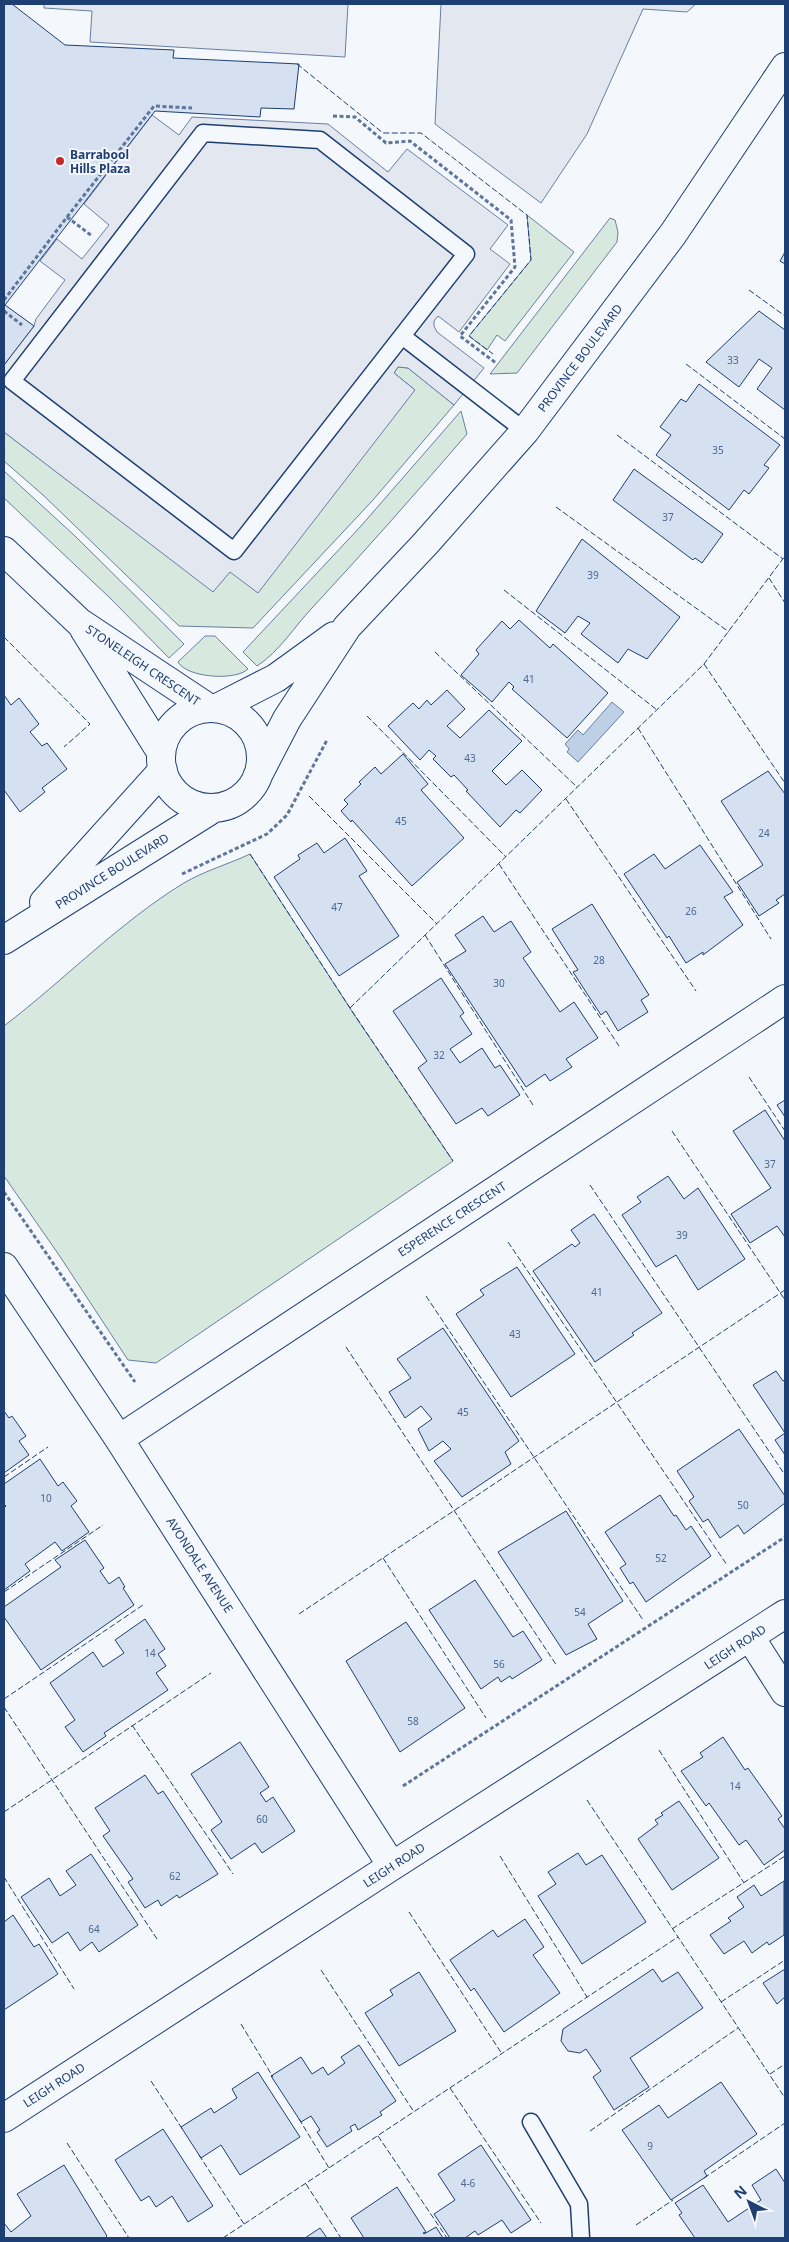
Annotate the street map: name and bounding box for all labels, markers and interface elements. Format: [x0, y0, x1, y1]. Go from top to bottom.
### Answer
place label: Barrabool Hills Plaza [70, 146, 130, 177]
marker: Barrabool Hills Plaza [54, 155, 66, 167]
street label: PROVINCE BOULEVARD [534, 300, 626, 416]
house number: 33 [727, 353, 739, 367]
house number: 35 [712, 443, 724, 457]
house number: 37 [662, 510, 674, 524]
house number: 39 [587, 568, 599, 582]
street label: STONELEIGH CRESCENT [83, 620, 204, 710]
house number: 41 [523, 672, 535, 686]
house number: 43 [464, 751, 476, 765]
house number: 45 [395, 814, 407, 828]
house number: 24 [758, 826, 770, 840]
street label: PROVINCE BOULEVARD [52, 829, 172, 913]
house number: 47 [331, 900, 343, 914]
house number: 26 [685, 904, 697, 918]
house number: 28 [593, 953, 605, 967]
house number: 30 [493, 976, 505, 990]
house number: 32 [433, 1048, 445, 1062]
house number: 37 [764, 1157, 776, 1171]
street label: ESPERENCE CRESCENT [394, 1177, 510, 1260]
house number: 39 [676, 1228, 688, 1242]
house number: 41 [591, 1285, 603, 1299]
house number: 43 [509, 1327, 521, 1341]
house number: 45 [457, 1405, 469, 1419]
house number: 10 [40, 1491, 52, 1505]
house number: 50 [737, 1498, 749, 1512]
street label: AVONDALE AVENUE [163, 1514, 237, 1616]
house number: 52 [655, 1551, 667, 1565]
house number: 54 [574, 1605, 586, 1619]
street label: LEIGH ROAD [701, 1620, 770, 1673]
house number: 14 [144, 1646, 156, 1660]
house number: 56 [493, 1657, 505, 1671]
house number: 58 [407, 1714, 419, 1728]
house number: 14 [729, 1779, 741, 1793]
house number: 60 [256, 1812, 268, 1826]
street label: LEIGH ROAD [360, 1838, 429, 1891]
house number: 62 [169, 1869, 181, 1883]
house number: 64 [88, 1922, 100, 1936]
street label: LEIGH ROAD [20, 2058, 89, 2111]
house number: 9 [647, 2139, 653, 2153]
house number: 4-6 [461, 2176, 476, 2190]
north arrow [724, 2177, 774, 2227]
text: N [729, 2181, 751, 2203]

